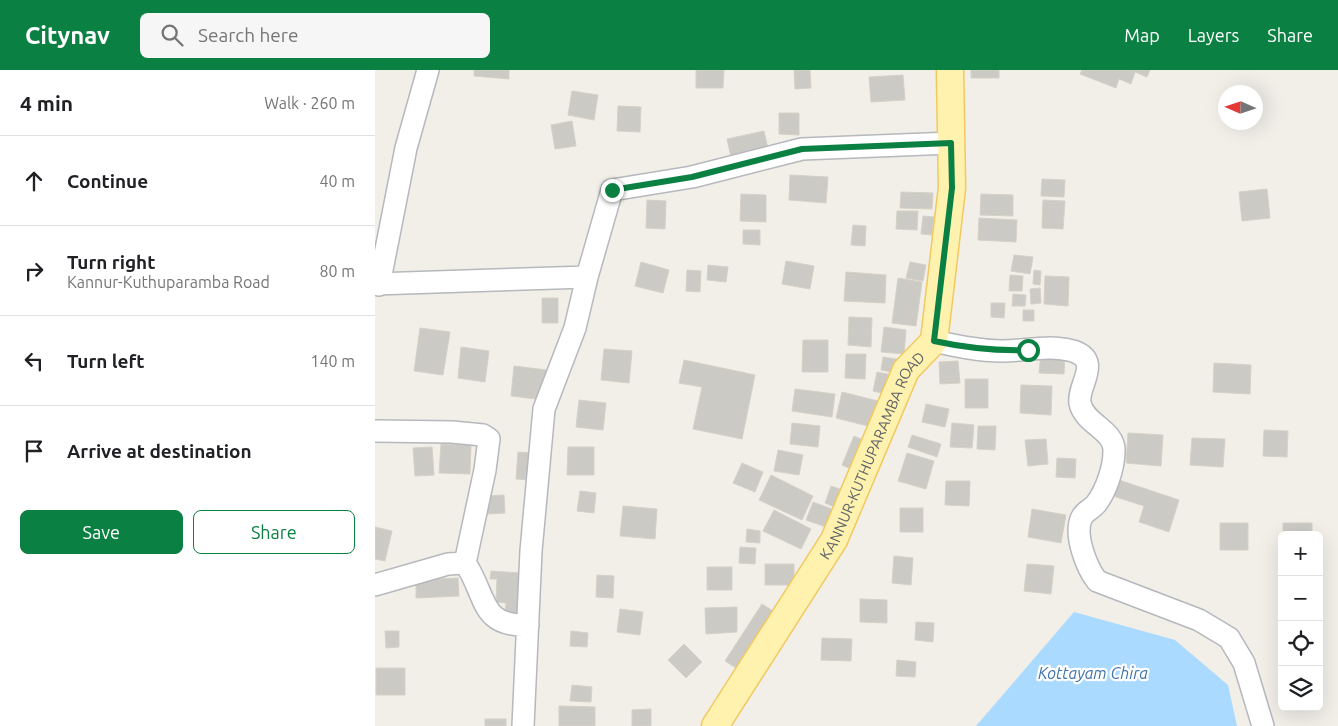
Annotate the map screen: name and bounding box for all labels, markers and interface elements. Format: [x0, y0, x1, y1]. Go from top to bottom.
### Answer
search box [140, 13, 490, 58]
icon: search [158, 21, 186, 49]
text: Citynav [25, 22, 110, 49]
text: Search here [198, 24, 298, 46]
text: Map [1124, 25, 1160, 45]
text: Layers [1188, 25, 1239, 45]
text: Share [1267, 25, 1313, 45]
north arrow [1218, 85, 1263, 130]
text: 4 min [20, 91, 73, 115]
text: Walk · 260 m [264, 94, 355, 112]
icon: ahead [20, 167, 48, 195]
text: Continue [67, 170, 148, 192]
text: 40 m [319, 172, 355, 190]
route end [601, 179, 624, 202]
text: Turn right [67, 251, 155, 273]
icon: right [20, 257, 48, 285]
text: 80 m [319, 262, 355, 280]
text: Kannur-Kuthuparamba Road [67, 273, 270, 291]
route start [1017, 339, 1040, 362]
icon: left [20, 347, 48, 375]
street label: KANNUR-KUTHUPARAMBA ROAD [816, 348, 928, 562]
text: Turn left [67, 350, 145, 372]
text: 140 m [310, 352, 355, 370]
icon: arrive [20, 437, 48, 465]
text: Arrive at destination [67, 440, 252, 462]
button: Save [20, 510, 183, 554]
button: Share [193, 510, 355, 554]
map controls [1278, 531, 1323, 711]
button: + [1278, 531, 1323, 576]
button: − [1278, 576, 1323, 621]
button: locate [1278, 621, 1323, 666]
water label: Kottayam Chira [1038, 664, 1148, 682]
button: layers [1278, 666, 1323, 711]

